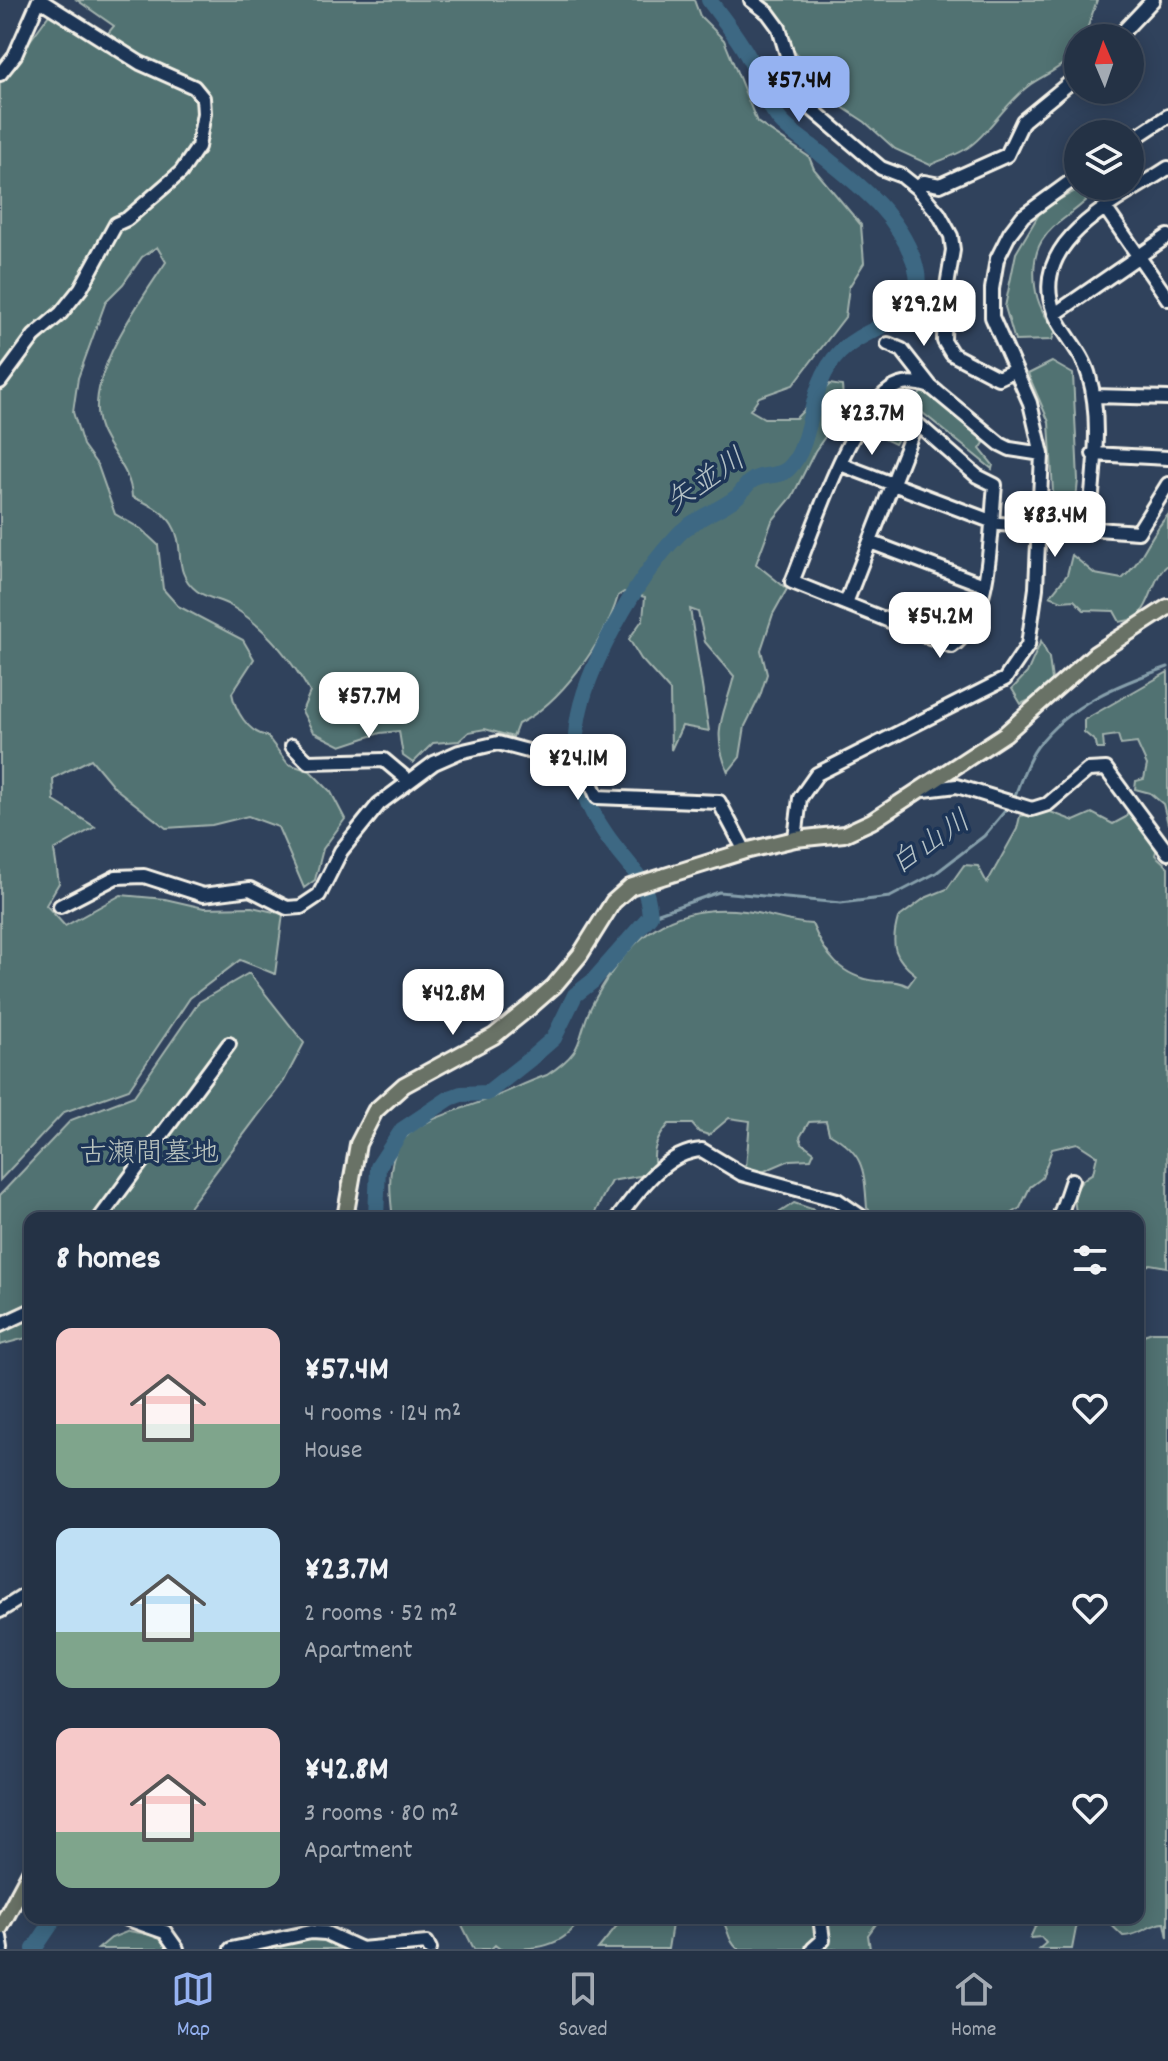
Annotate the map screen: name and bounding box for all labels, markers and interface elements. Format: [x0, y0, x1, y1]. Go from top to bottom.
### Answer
north arrow [1064, 24, 1144, 104]
map controls [1064, 24, 1144, 200]
pin: ¥57.4M [734, 56, 864, 124]
text: ¥57.4M [767, 63, 831, 100]
button: layers [1064, 120, 1144, 200]
pin: ¥29.2M [859, 280, 989, 348]
text: ¥29.2M [891, 287, 957, 324]
pin: ¥23.7M [807, 389, 937, 457]
text: ¥23.7M [839, 396, 905, 433]
water label: 矢並川 [658, 440, 756, 526]
pin: ¥83.4M [990, 491, 1120, 559]
text: ¥83.4M [1023, 498, 1087, 535]
pin: ¥54.2M [875, 592, 1005, 660]
text: ¥54.2M [907, 599, 973, 636]
pin: ¥57.7M [304, 672, 434, 740]
text: ¥57.7M [337, 679, 401, 716]
pin: ¥24.1M [513, 734, 643, 802]
text: ¥24.1M [548, 741, 608, 778]
water label: 白山川 [883, 802, 981, 888]
pin: ¥42.8M [388, 969, 518, 1037]
text: ¥42.8M [421, 976, 485, 1013]
park label: 古瀬間墓地 [79, 1136, 219, 1176]
text: 8 homes [56, 1236, 161, 1285]
icon: filters [1068, 1238, 1112, 1282]
text: ¥57.4M [304, 1347, 389, 1396]
icon: home [120, 1360, 216, 1456]
icon: heart [1068, 1386, 1112, 1430]
text: 4 rooms · 124 m² [304, 1396, 461, 1433]
text: House [304, 1433, 362, 1470]
text: ¥23.7M [304, 1547, 389, 1596]
icon: home [120, 1560, 216, 1656]
icon: heart [1068, 1586, 1112, 1630]
text: 2 rooms · 52 m² [304, 1596, 457, 1633]
text: Apartment [304, 1633, 413, 1670]
text: ¥42.8M [304, 1747, 389, 1796]
icon: home [120, 1760, 216, 1856]
icon: heart [1068, 1786, 1112, 1830]
text: 3 rooms · 80 m² [304, 1796, 459, 1833]
text: Apartment [304, 1833, 413, 1870]
tab: Map [171, 1967, 215, 2046]
tab: Saved [558, 1967, 608, 2046]
tab: Home [951, 1967, 996, 2046]

